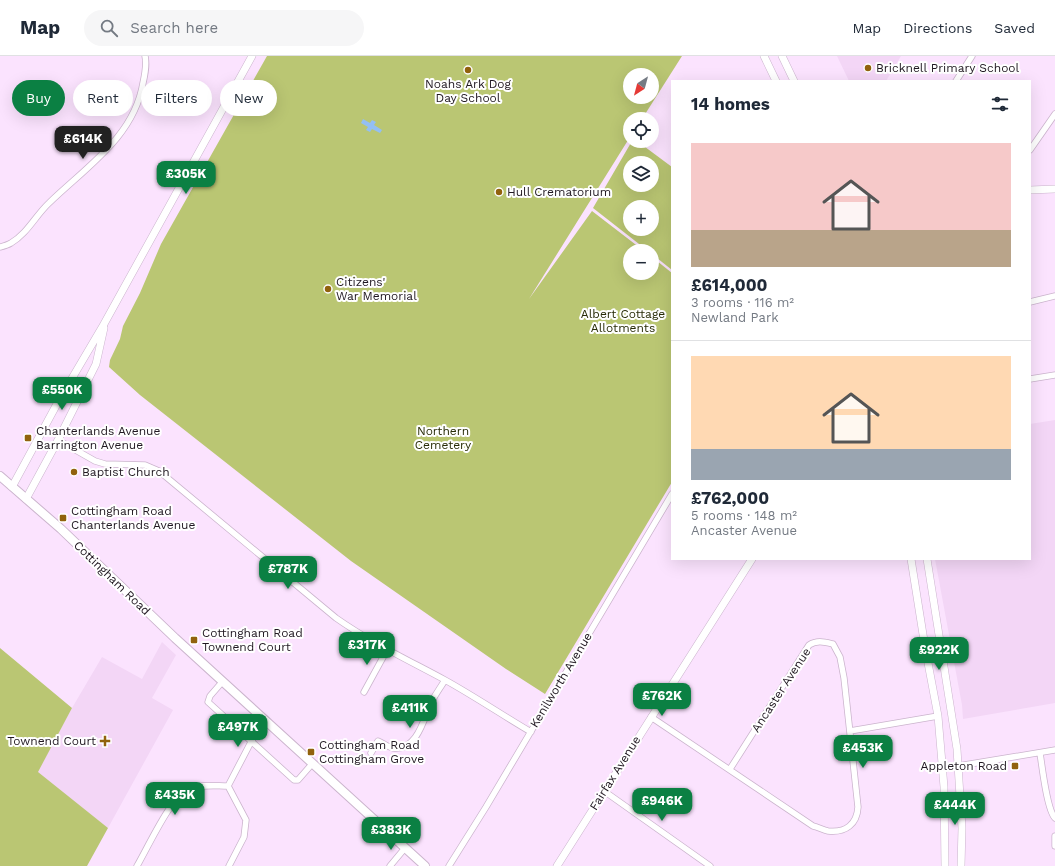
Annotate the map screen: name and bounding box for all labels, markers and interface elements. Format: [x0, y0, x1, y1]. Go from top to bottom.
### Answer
search box [84, 10, 364, 46]
text: Map [20, 16, 60, 39]
icon: search [98, 17, 120, 39]
text: Search here [130, 19, 218, 37]
text: Map [853, 20, 881, 36]
text: Directions [903, 20, 972, 36]
text: Saved [994, 20, 1035, 36]
place label: Bricknell Primary School [876, 61, 1020, 75]
marker: Bricknell Primary School [863, 63, 873, 73]
marker: Noahs Ark Dog Day School [463, 65, 473, 75]
north arrow [623, 68, 659, 104]
map controls [623, 68, 659, 280]
place label: Noahs Ark Dog Day School [425, 77, 511, 105]
chip: Buy [12, 80, 65, 116]
chip: Rent [73, 80, 133, 116]
chip: Filters [141, 80, 212, 116]
chip: New [220, 80, 277, 116]
icon: filters [989, 93, 1011, 115]
text: 14 homes [691, 94, 770, 114]
button: locate [623, 112, 659, 148]
pin: £614K [55, 126, 111, 160]
text: £614K [64, 131, 102, 146]
button: layers [623, 156, 659, 192]
pin: £305K [158, 161, 214, 195]
text: £305K [166, 166, 206, 181]
icon: home [815, 169, 887, 241]
place label: Hull Crematorium [507, 185, 611, 199]
marker: Hull Crematorium [494, 187, 504, 197]
button: + [623, 200, 659, 236]
button: − [623, 244, 659, 280]
place label: Citizens' War Memorial [336, 275, 417, 303]
text: £614,000 [691, 275, 768, 295]
marker: Citizens' War Memorial [323, 284, 333, 294]
text: 3 rooms · 116 m² [691, 295, 794, 310]
park label: Albert Cottage Allotments [581, 307, 665, 335]
text: Newland Park [691, 310, 779, 325]
pin: £550K [34, 377, 90, 411]
text: £550K [42, 382, 82, 397]
icon: home [815, 382, 887, 454]
place label: Chanterlands Avenue Barrington Avenue [36, 424, 161, 452]
park label: Northern Cemetery [415, 424, 472, 452]
marker: Chanterlands Avenue Barrington Avenue [23, 433, 33, 443]
place label: Baptist Church [82, 465, 170, 479]
marker: Baptist Church [69, 467, 79, 477]
text: £762,000 [691, 488, 769, 508]
place label: Cottingham Road Chanterlands Avenue [71, 504, 196, 532]
text: 5 rooms · 148 m² [691, 508, 797, 523]
marker: Cottingham Road Chanterlands Avenue [58, 513, 68, 523]
text: Ancaster Avenue [691, 523, 797, 538]
street label: Cottingham Road [71, 538, 153, 618]
pin: £787K [260, 556, 316, 590]
text: £787K [268, 561, 308, 576]
place label: Cottingham Road Townend Court [202, 626, 303, 654]
street label: Kenilworth Avenue [527, 630, 595, 730]
pin: £317K [339, 632, 395, 666]
marker: Cottingham Road Townend Court [189, 635, 199, 645]
text: £317K [348, 637, 386, 652]
pin: £922K [911, 637, 967, 671]
text: £922K [919, 642, 959, 657]
street label: Ancaster Avenue [748, 645, 814, 735]
pin: £762K [634, 683, 690, 717]
text: £762K [642, 688, 682, 703]
pin: £411K [382, 695, 438, 729]
text: £411K [392, 700, 428, 715]
pin: £497K [210, 714, 266, 748]
text: £497K [217, 719, 259, 734]
street label: Fairfax Avenue [587, 733, 643, 813]
place label: Townend Court [7, 734, 96, 748]
marker: Townend Court [99, 735, 111, 747]
pin: £453K [835, 735, 891, 769]
place label: Cottingham Road Cottingham Grove [319, 738, 424, 766]
text: £453K [843, 740, 883, 755]
marker: Cottingham Road Cottingham Grove [306, 747, 316, 757]
place label: Appleton Road [921, 759, 1007, 773]
marker: Appleton Road [1010, 761, 1020, 771]
pin: £435K [147, 782, 203, 816]
text: £435K [155, 787, 195, 802]
pin: £946K [634, 788, 690, 822]
pin: £444K [927, 792, 983, 826]
text: £946K [641, 793, 683, 808]
text: £444K [934, 797, 976, 812]
pin: £383K [363, 817, 419, 851]
text: £383K [371, 822, 411, 837]

